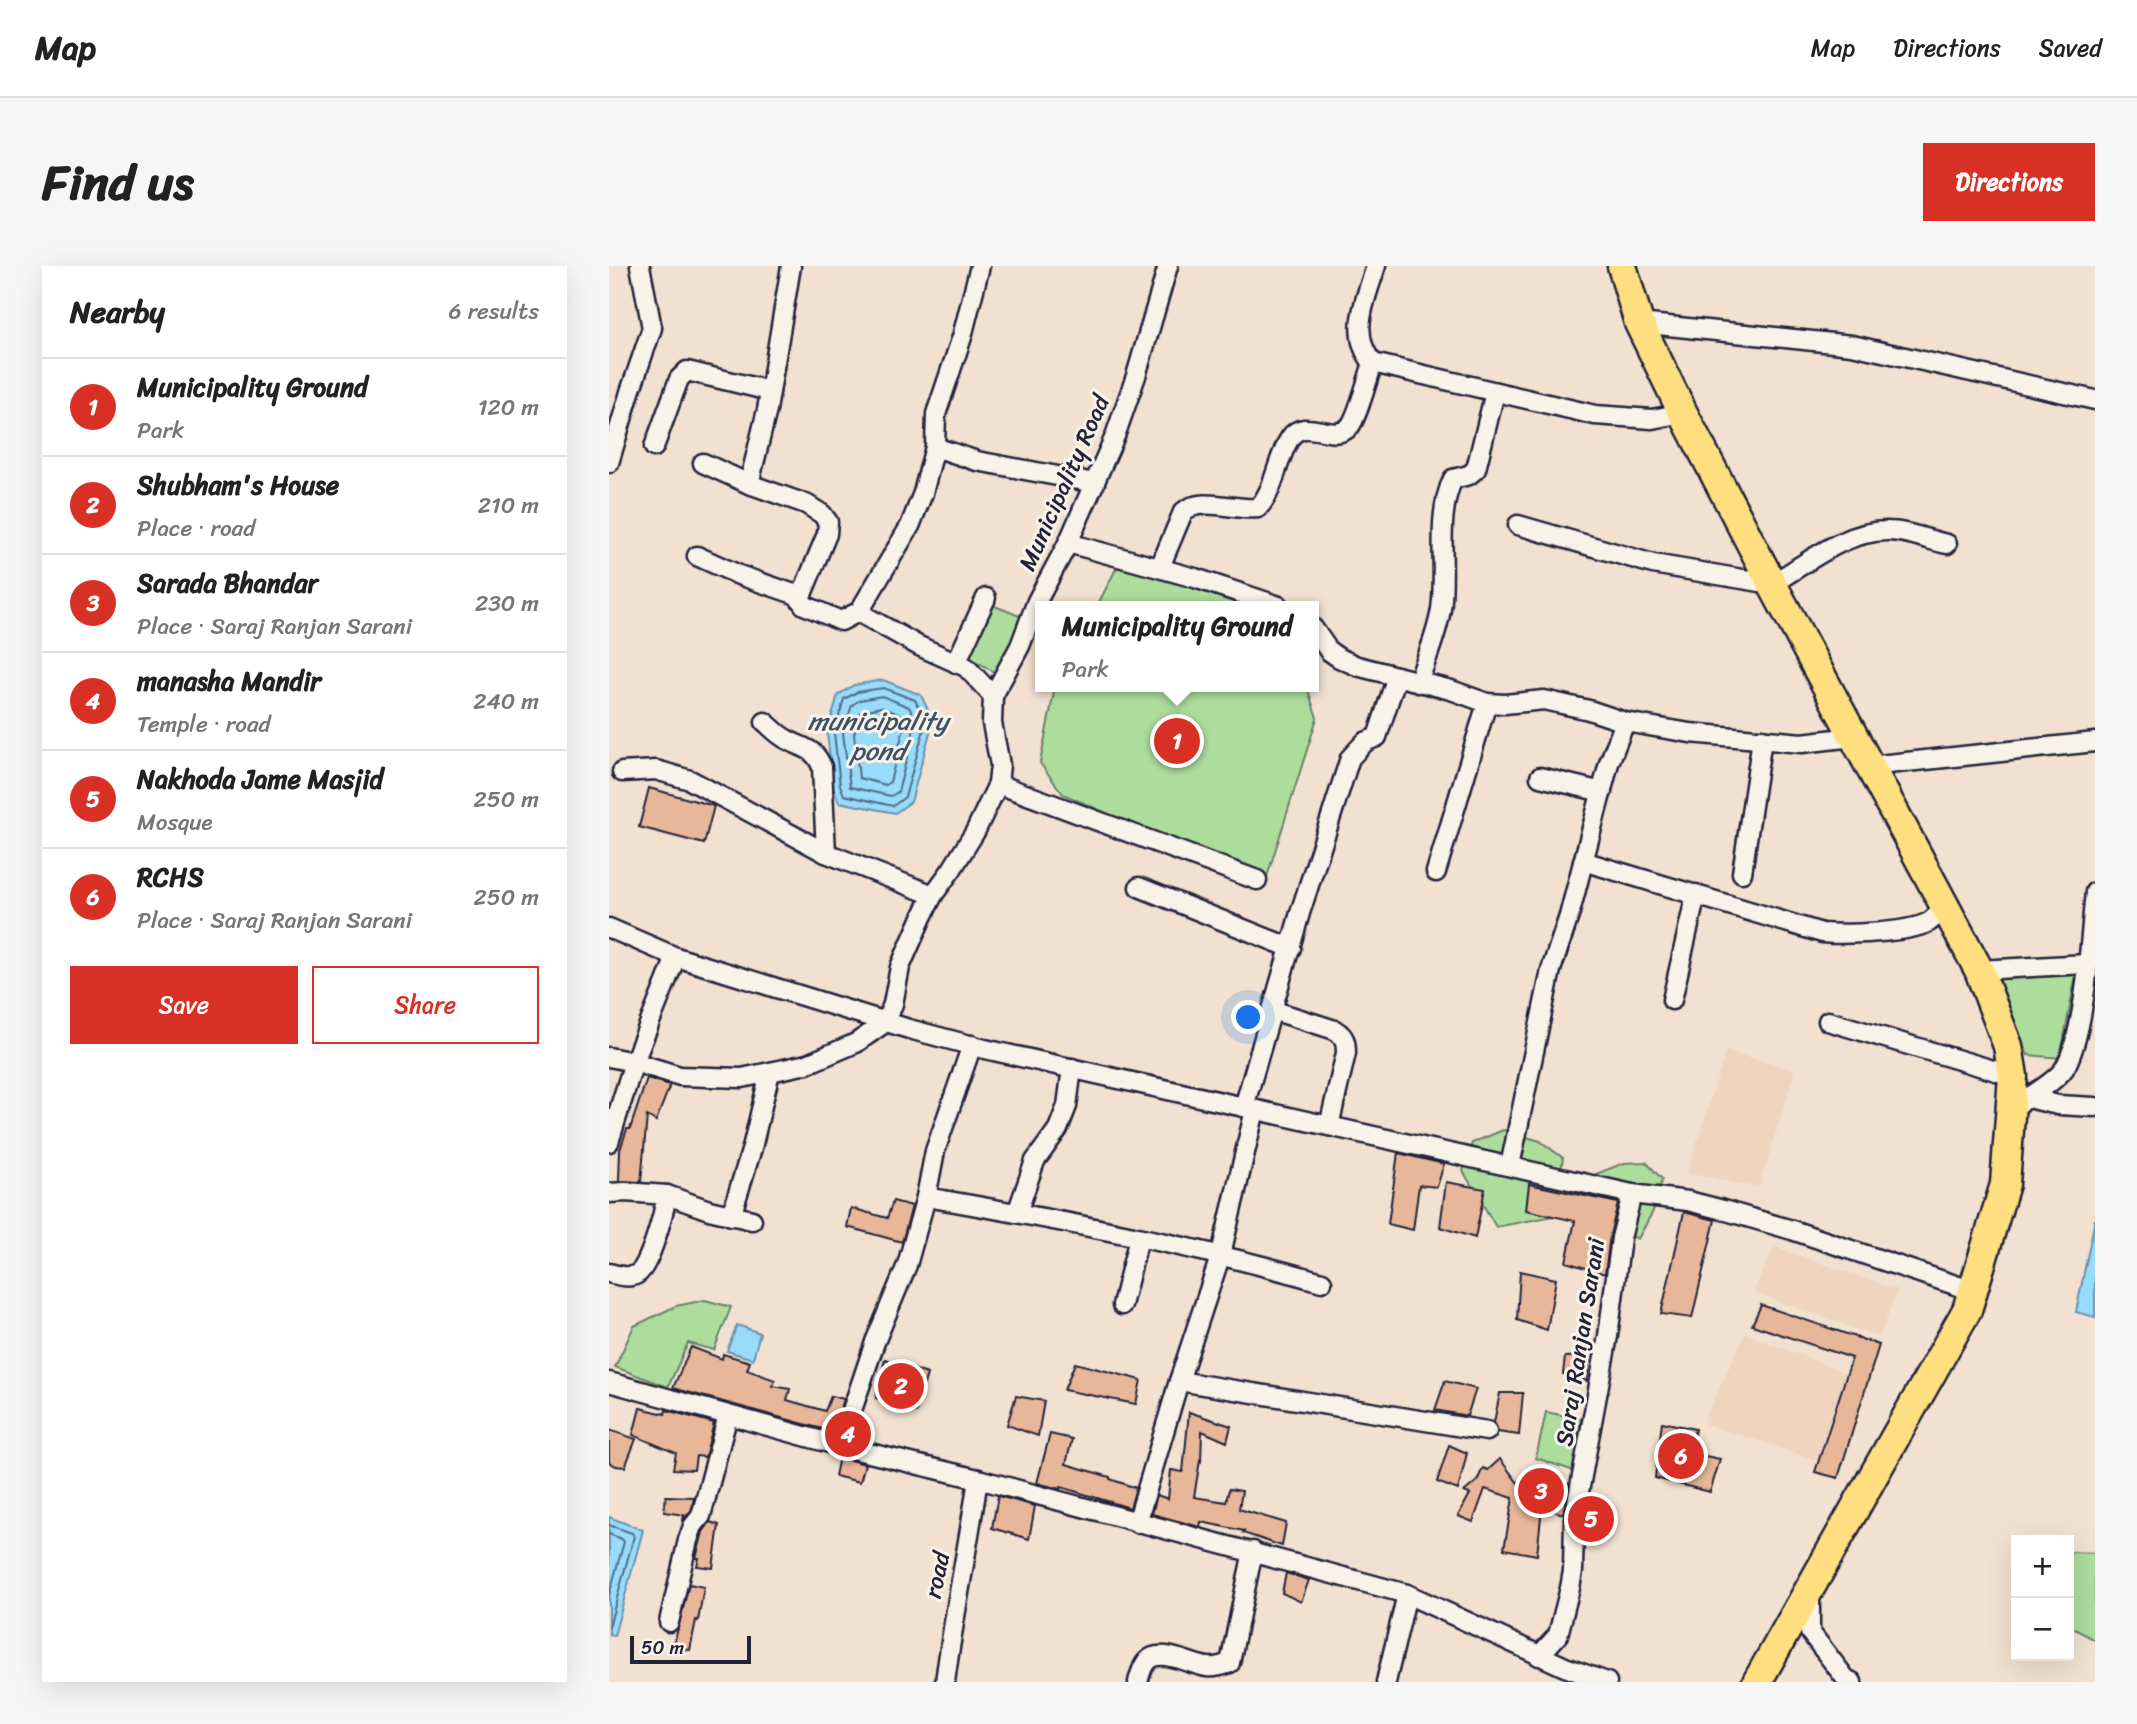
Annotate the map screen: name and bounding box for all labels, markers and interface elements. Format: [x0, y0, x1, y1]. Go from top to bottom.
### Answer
text: Map [35, 19, 96, 77]
text: Map [1811, 27, 1855, 69]
text: Directions [1893, 27, 2001, 69]
text: Saved [2039, 27, 2102, 69]
text: Find us [42, 139, 194, 226]
button: Directions [1923, 143, 2095, 221]
text: Nearby [70, 285, 165, 339]
text: 6 results [449, 291, 539, 332]
text: Municipality Ground [137, 364, 368, 410]
street label: Municipality Road [1006, 386, 1123, 578]
text: 1 [88, 387, 98, 428]
text: 120 m [478, 387, 539, 428]
text: Park [137, 410, 184, 451]
text: Shubham's House [137, 462, 339, 508]
text: 2 [86, 485, 100, 526]
text: 210 m [478, 485, 539, 526]
text: Place · road [137, 508, 255, 549]
text: Sarada Bhandar [137, 560, 318, 606]
text: 3 [87, 583, 99, 624]
text: 230 m [475, 583, 539, 624]
popup [1035, 601, 1319, 692]
text: Municipality Ground [1062, 603, 1292, 649]
text: Place · Saraj Ranjan Sarani [137, 606, 412, 647]
text: Park [1062, 649, 1109, 690]
text: manasha Mandir [137, 658, 321, 704]
text: 4 [86, 681, 100, 722]
text: 240 m [473, 681, 539, 722]
water label: municipality pond [808, 698, 952, 774]
text: Temple · road [137, 704, 271, 745]
pin: 1 [1154, 715, 1200, 767]
text: Nakhoda Jame Masjid [137, 756, 383, 802]
text: 5 [86, 779, 100, 820]
text: 250 m [473, 779, 539, 820]
text: Mosque [137, 802, 213, 843]
text: RCHS [137, 854, 204, 900]
text: 6 [86, 877, 100, 918]
text: 250 m [473, 877, 539, 918]
text: Place · Saraj Ranjan Sarani [137, 900, 412, 941]
button: Save [70, 966, 298, 1044]
button: Share [312, 966, 539, 1044]
your location [1231, 1000, 1265, 1034]
street label: Saraj Ranjan Sarani [1543, 1234, 1617, 1449]
pin: 2 [878, 1360, 924, 1412]
pin: 4 [825, 1408, 871, 1460]
pin: 6 [1658, 1430, 1704, 1482]
pin: 3 [1518, 1465, 1564, 1517]
pin: 5 [1568, 1493, 1614, 1545]
map controls [2011, 1535, 2074, 1661]
button: + [2011, 1535, 2074, 1598]
street label: road [912, 1546, 963, 1602]
button: − [2011, 1598, 2074, 1661]
text: 50 m [641, 1631, 684, 1664]
scale bar [630, 1633, 751, 1665]

